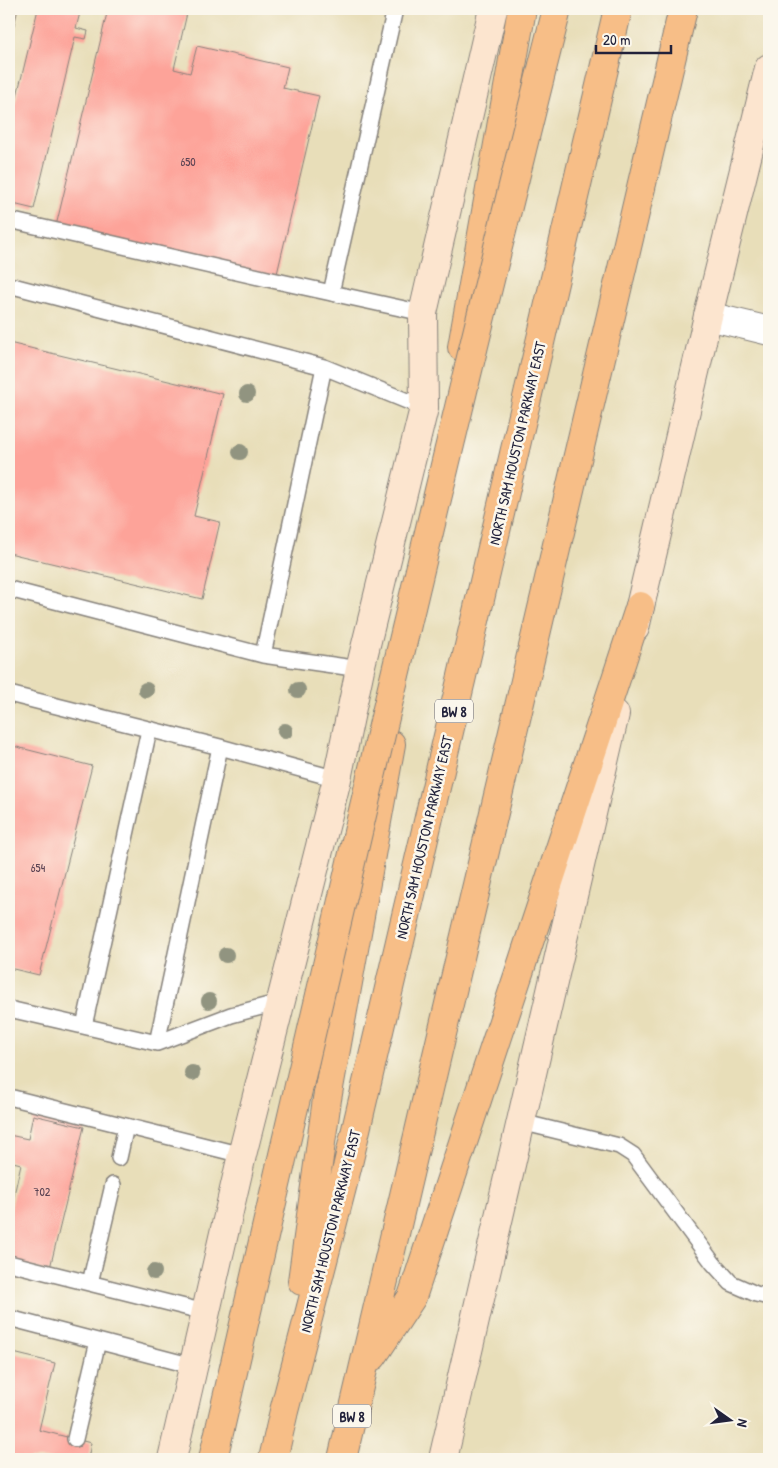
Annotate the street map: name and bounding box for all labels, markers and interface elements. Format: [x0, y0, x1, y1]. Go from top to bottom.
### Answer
scale bar [596, 22, 670, 54]
text: 20 m [603, 29, 630, 50]
house number: 650 [180, 153, 196, 170]
street label: NORTH SAM HOUSTON PARKWAY EAST [483, 338, 551, 547]
road number: BW 8 [435, 699, 473, 722]
street label: NORTH SAM HOUSTON PARKWAY EAST [390, 732, 458, 941]
house number: 654 [31, 859, 46, 876]
street label: NORTH SAM HOUSTON PARKWAY EAST [295, 1127, 366, 1335]
house number: 702 [34, 1183, 51, 1200]
north arrow [706, 1396, 756, 1446]
road number: BW 8 [333, 1404, 371, 1428]
text: N [733, 1417, 753, 1430]

